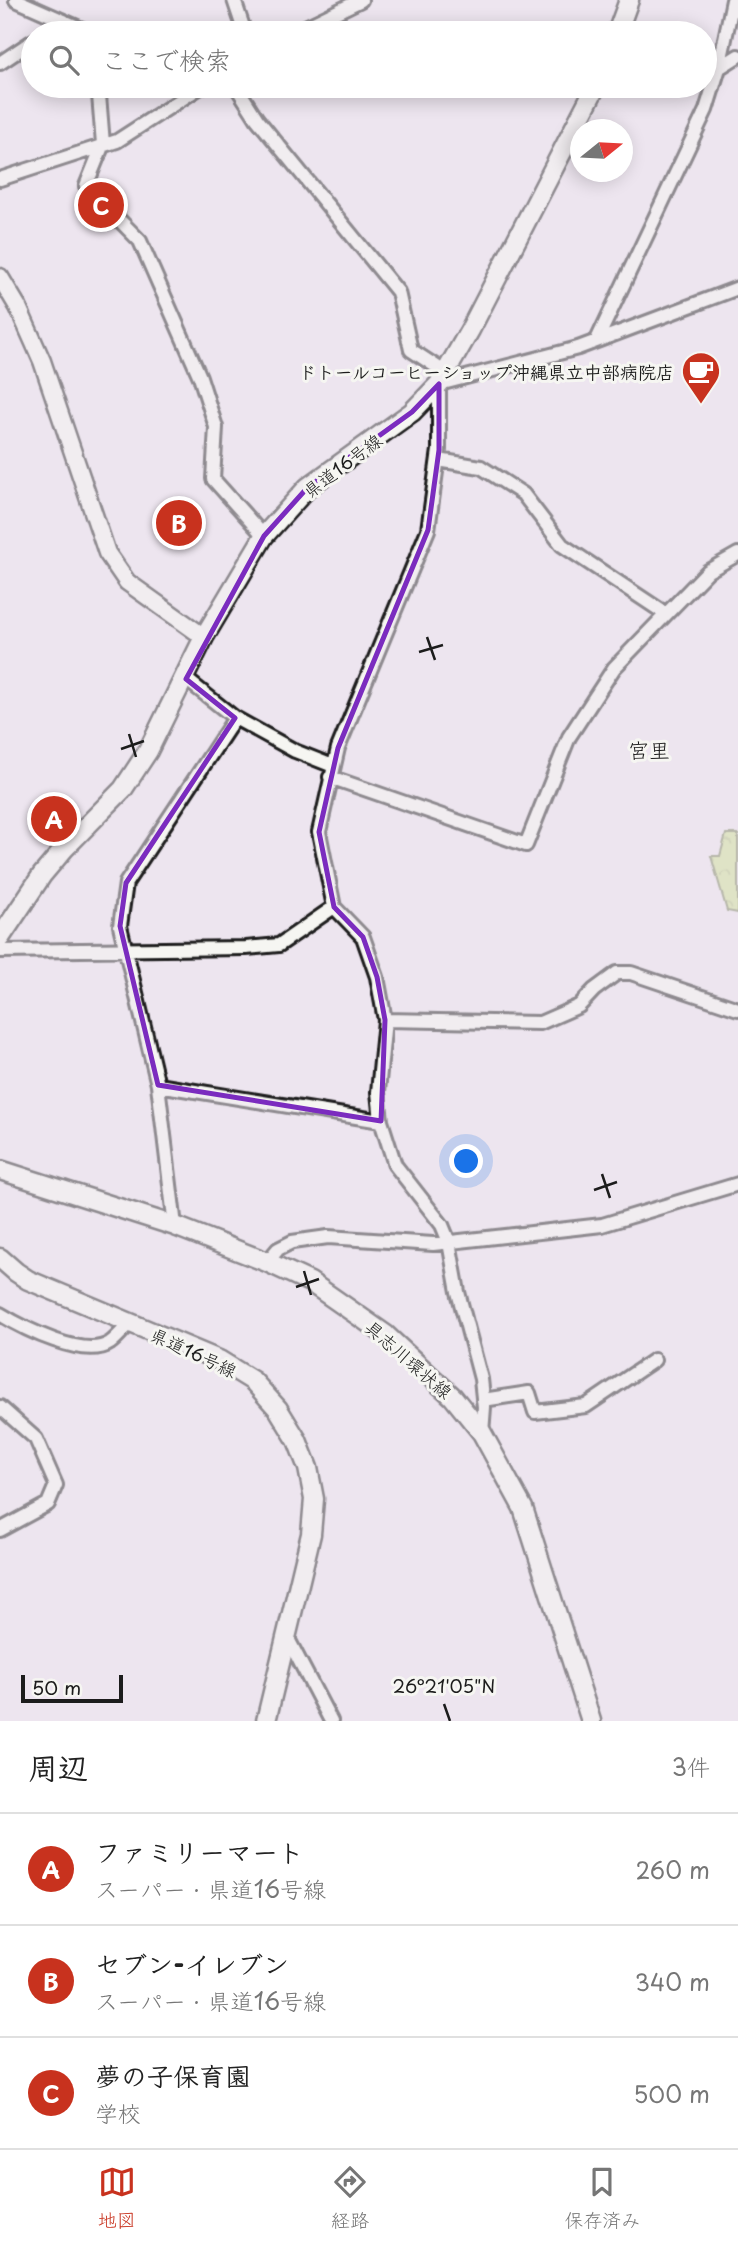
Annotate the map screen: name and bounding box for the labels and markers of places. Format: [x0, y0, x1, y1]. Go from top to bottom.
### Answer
pin: C [78, 179, 124, 231]
cafe icon: ドトールコーヒーショップ沖縄県立中部病院店 [680, 350, 722, 405]
place label: ドトールコーヒーショップ沖縄県立中部病院店 [299, 358, 674, 385]
pin: B [156, 497, 202, 549]
pin: A [31, 793, 77, 845]

